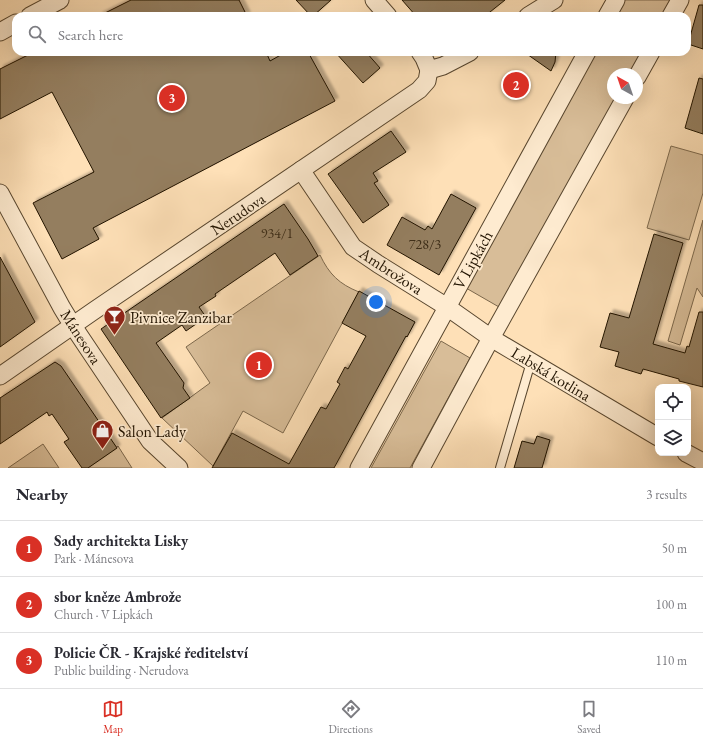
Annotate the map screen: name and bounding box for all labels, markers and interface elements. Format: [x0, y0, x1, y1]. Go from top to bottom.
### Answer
search box [12, 12, 691, 56]
icon: search [26, 23, 48, 45]
text: Search here [58, 25, 123, 44]
north arrow [607, 68, 643, 104]
pin: 2 [503, 70, 529, 100]
pin: 3 [159, 83, 185, 113]
street label: Nerudova [207, 188, 270, 240]
house number: 934/1 [261, 224, 293, 242]
street label: V Lipkách [448, 227, 498, 293]
house number: 728/3 [409, 235, 442, 253]
street label: Ambrožova [354, 242, 427, 300]
your location [366, 292, 386, 312]
bar icon: Pivnice Zanzibar [101, 304, 127, 337]
street label: Mánesova [56, 306, 107, 369]
place label: Pivnice Zanzibar [130, 307, 232, 328]
street label: Labská kotlina [507, 342, 595, 406]
pin: 1 [246, 350, 272, 380]
map controls [655, 384, 691, 456]
button: locate [655, 384, 691, 420]
shop icon: Salon Lady [90, 418, 116, 451]
button: layers [655, 420, 691, 456]
place label: Salon Lady [118, 421, 187, 442]
text: Nearby [16, 483, 68, 505]
text: 3 results [646, 486, 687, 503]
text: Sady architekta Lisky [54, 531, 188, 550]
text: 1 [26, 540, 32, 557]
text: 50 m [662, 540, 687, 557]
text: Park · Mánesova [54, 550, 134, 567]
text: sbor kněze Ambrože [54, 587, 181, 606]
text: 2 [26, 596, 32, 613]
text: 100 m [656, 596, 687, 613]
text: Church · V Lipkách [54, 606, 153, 623]
text: Policie ČR - Krajské ředitelství [54, 643, 248, 662]
text: 3 [26, 652, 32, 669]
text: 110 m [656, 652, 687, 669]
text: Public building · Nerudova [54, 662, 189, 679]
tab: Map [102, 698, 124, 736]
tab: Directions [329, 698, 373, 736]
tab: Saved [577, 698, 601, 736]

